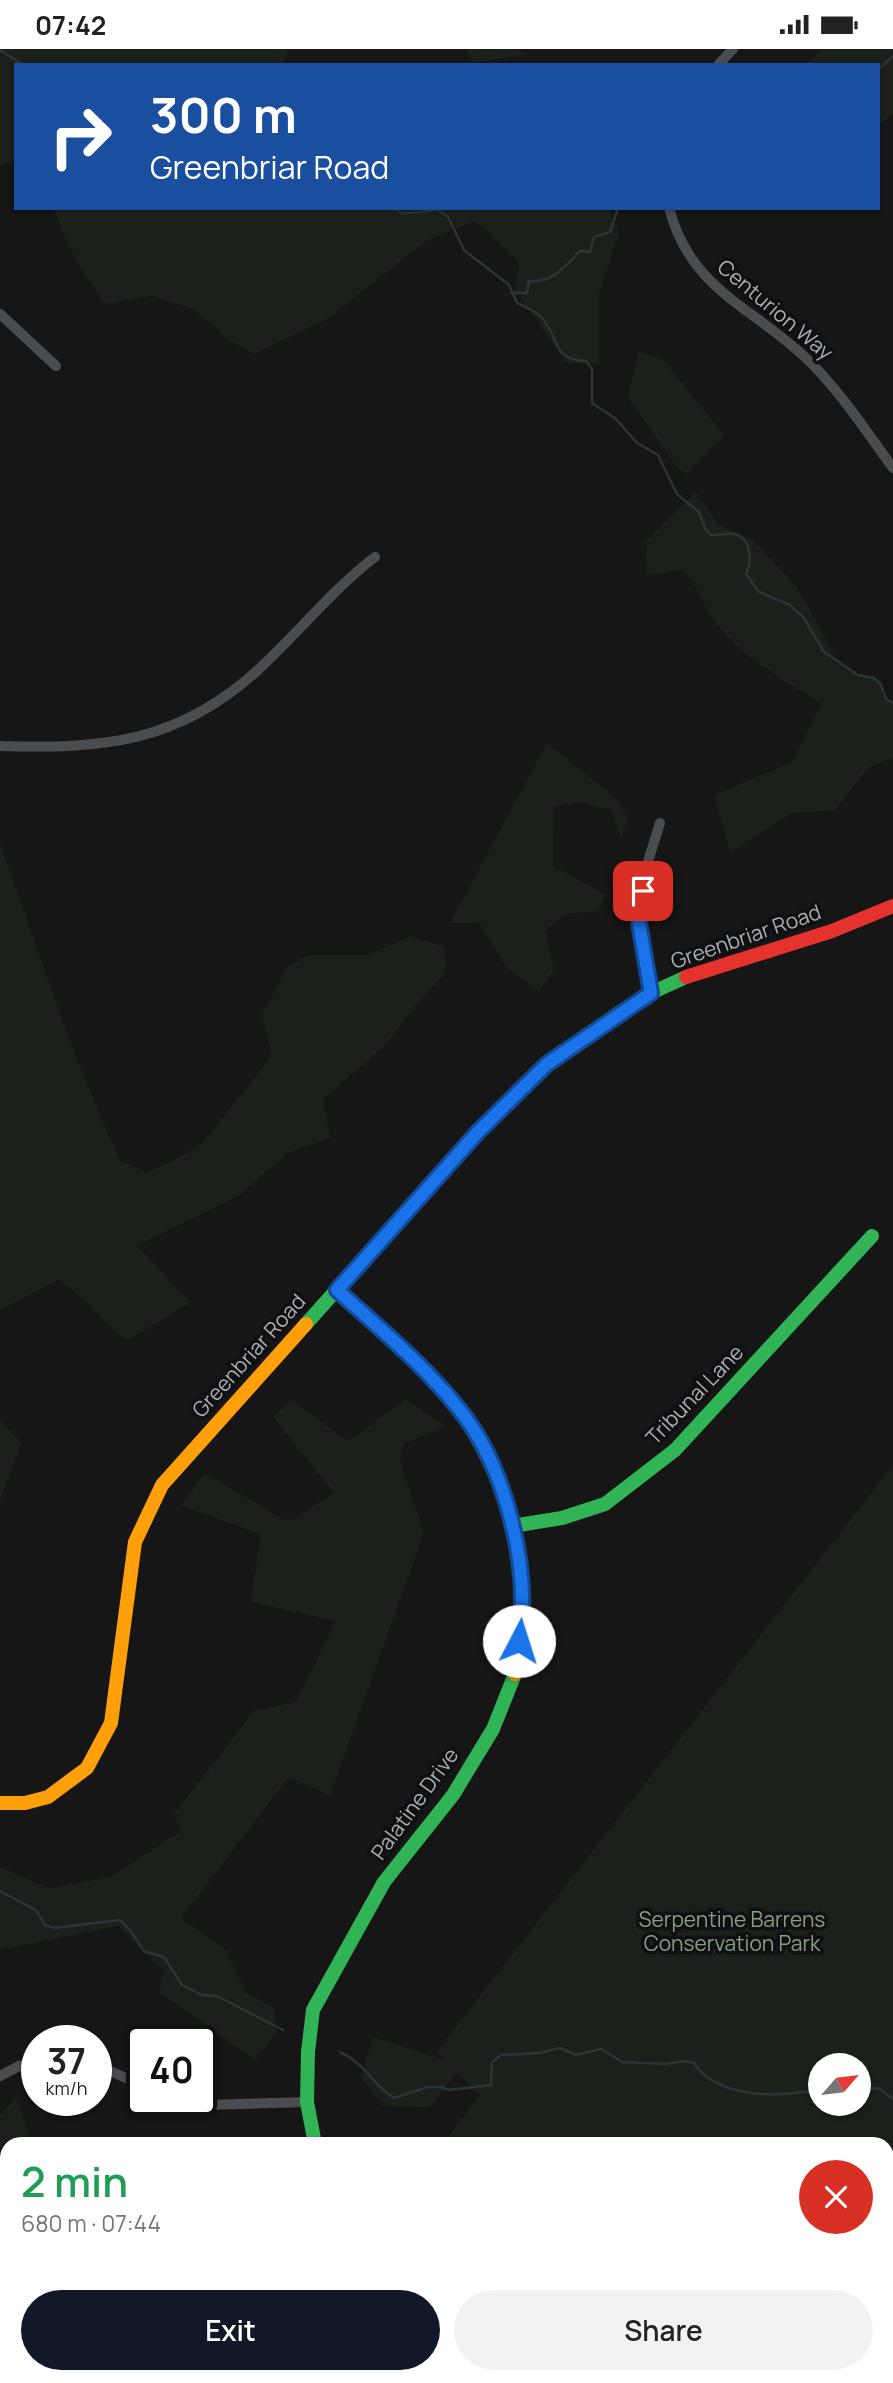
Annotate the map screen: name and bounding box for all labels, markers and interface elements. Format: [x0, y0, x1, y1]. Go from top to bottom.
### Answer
text: 07:42 [35, 7, 106, 43]
text: 300 m [150, 81, 297, 148]
icon: right [35, 91, 126, 182]
text: Greenbriar Road [150, 145, 389, 189]
street label: Centurion Way [712, 253, 839, 366]
pin [613, 861, 673, 921]
icon: arrive [624, 872, 662, 910]
street label: Greenbriar Road [667, 897, 824, 975]
street label: Greenbriar Road [185, 1288, 311, 1423]
street label: Tribunal Lane [639, 1338, 749, 1450]
position arrow [482, 1604, 556, 1678]
street label: Palatine Drive [364, 1742, 464, 1865]
park label: Serpentine Barrens Conservation Park [639, 1905, 825, 1957]
speed limit sign: 40 [126, 2025, 217, 2116]
text: 37 [47, 2037, 86, 2085]
north arrow [808, 2053, 872, 2116]
map controls [808, 2053, 871, 2116]
text: km/h [46, 2076, 87, 2100]
text: 2 min [21, 2152, 128, 2210]
button: close [799, 2160, 873, 2234]
text: 680 m · 07:44 [21, 2207, 161, 2239]
button: Exit [21, 2290, 440, 2370]
button: Share [454, 2290, 873, 2370]

